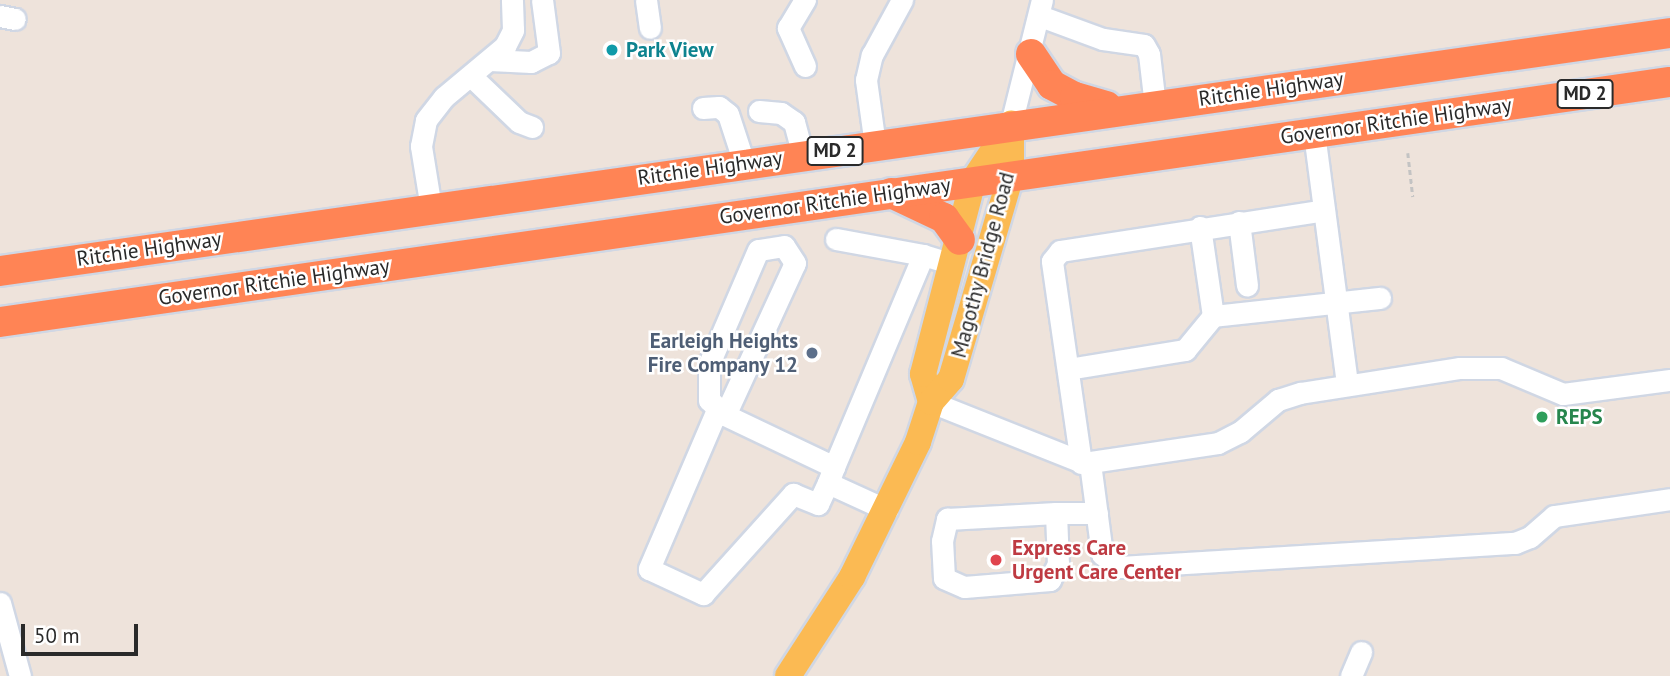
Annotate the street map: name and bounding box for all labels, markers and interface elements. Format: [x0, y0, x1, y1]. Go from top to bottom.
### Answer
place label: Park View [626, 37, 715, 63]
marker: Park View [604, 42, 620, 58]
street label: Ritchie Highway [1197, 66, 1345, 112]
road number: MD 2 [1555, 78, 1615, 110]
street label: Governor Ritchie Highway [1279, 92, 1513, 150]
road number: MD 2 [805, 136, 865, 167]
street label: Ritchie Highway [636, 145, 784, 191]
street label: Magothy Bridge Road [946, 169, 1020, 361]
street label: Governor Ritchie Highway [718, 172, 952, 230]
street label: Ritchie Highway [75, 226, 223, 272]
street label: Governor Ritchie Highway [157, 253, 391, 311]
place label: Earleigh Heights Fire Company 12 [647, 328, 798, 378]
marker: Earleigh Heights Fire Company 12 [804, 345, 820, 361]
place label: REPS [1556, 404, 1603, 430]
marker: REPS [1534, 409, 1550, 425]
place label: Express Care Urgent Care Center [1012, 535, 1182, 585]
marker: Express Care Urgent Care Center [986, 550, 1006, 570]
scale bar [24, 610, 142, 654]
text: 50 m [34, 622, 80, 649]

